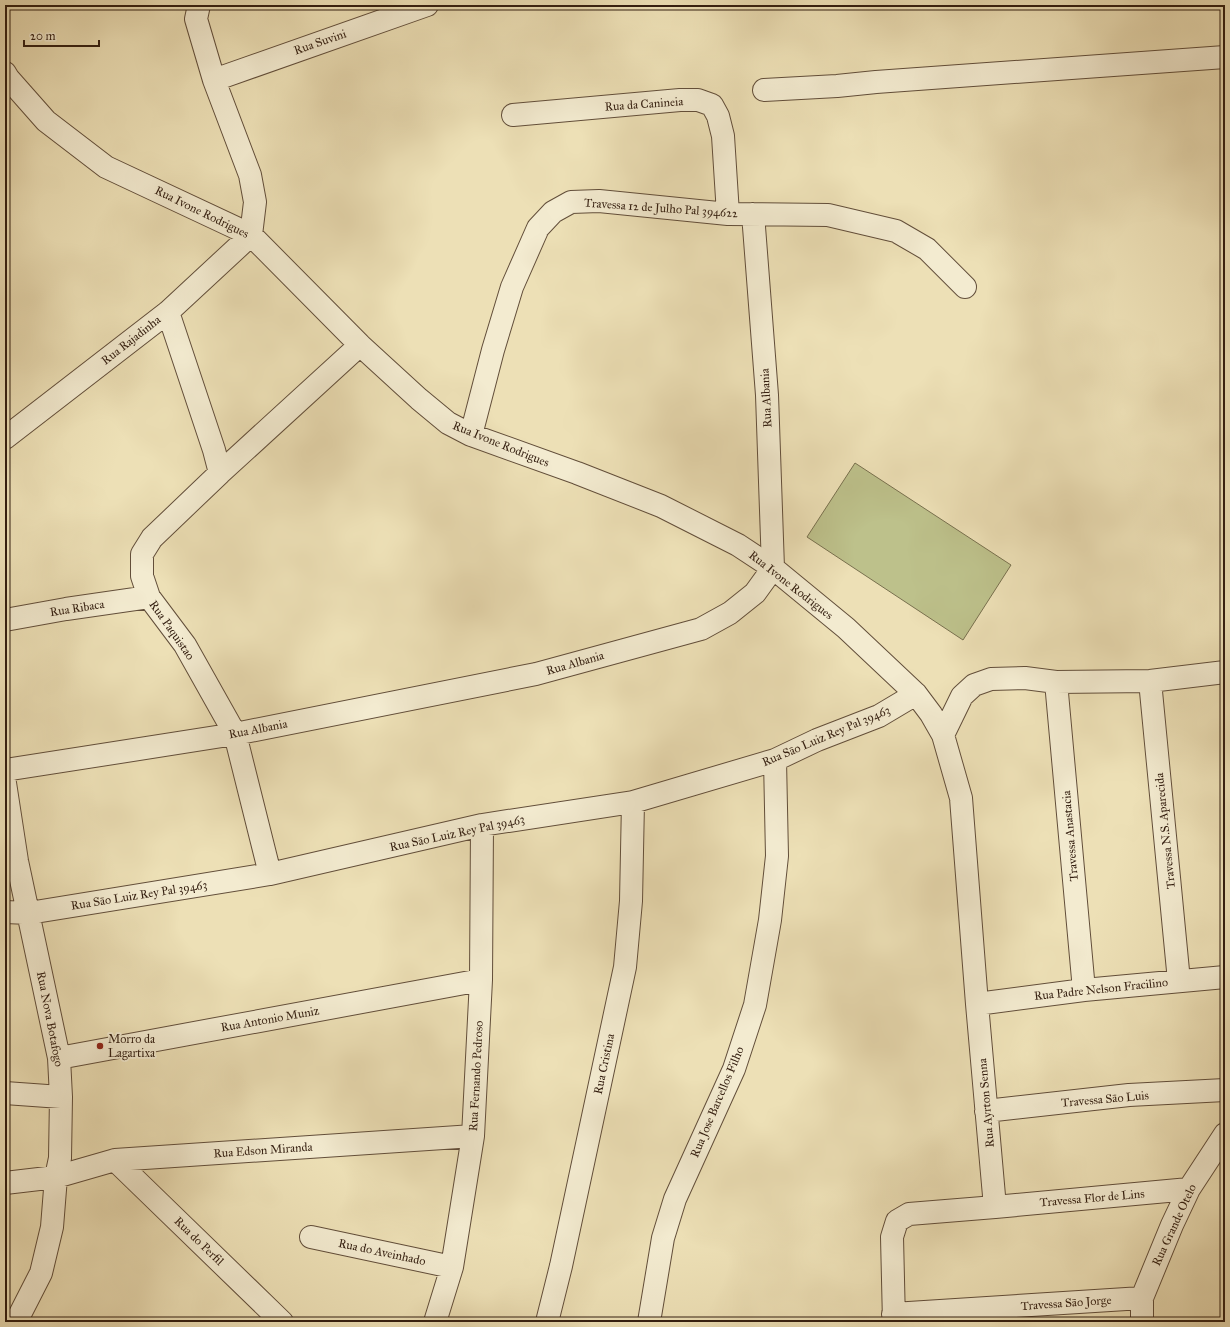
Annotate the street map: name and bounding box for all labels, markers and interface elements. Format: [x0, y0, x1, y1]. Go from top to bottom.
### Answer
scale bar [24, 22, 99, 48]
street label: Rua Suvini [292, 26, 349, 57]
text: 20 m [30, 29, 56, 43]
street label: Rua da Canineia [604, 94, 685, 114]
street label: Rua Ivone Rodrigues [152, 183, 251, 242]
street label: Travessa 12 de Julho Pal 394622 [583, 196, 739, 221]
street label: Rua Rajadinha [99, 312, 164, 368]
street label: Rua Albania [757, 367, 775, 428]
street label: Rua Ivone Rodrigues [450, 418, 551, 471]
street label: Rua Ivone Rodrigues [746, 548, 836, 623]
street label: Rua Ribaca [49, 597, 106, 619]
street label: Rua Paquistao [146, 598, 198, 663]
street label: Rua Albania [544, 648, 606, 678]
street label: Rua Sāo Luiz Rey Pal 39463 [760, 703, 892, 769]
street label: Rua Albania [227, 716, 289, 742]
street label: Travessa N.S. Aparecida [1152, 771, 1178, 890]
street label: Travessa Anastacia [1059, 789, 1081, 882]
street label: Rua Sāo Luiz Rey Pal 39463 [388, 812, 526, 854]
street label: Rua Sāo Luiz Rey Pal 39463 [70, 877, 208, 913]
street label: Rua Nova Botafogo [33, 970, 66, 1068]
street label: Rua Padre Nelson Fracilino [1033, 975, 1169, 1003]
street label: Rua Antonio Muniz [220, 1003, 321, 1035]
street label: Rua Fernando Pedroso [466, 1020, 486, 1132]
street label: Rua Cristina [591, 1031, 617, 1096]
place label: Morro da Lagartixa [108, 1032, 156, 1061]
marker: Morro da Lagartixa [95, 1041, 105, 1051]
street label: Rua Jose Barcellos Filho [687, 1044, 748, 1160]
street label: Rua Ayrton Senna [975, 1057, 997, 1148]
street label: Travessa Sāo Luis [1061, 1088, 1149, 1110]
street label: Rua Edson Miranda [213, 1139, 314, 1160]
street label: Rua Grande Otelo [1149, 1182, 1199, 1268]
street label: Travessa Flor de Lins [1039, 1186, 1145, 1210]
street label: Rua do Perfil [171, 1214, 227, 1269]
street label: Rua do Aveinhado [337, 1236, 427, 1268]
street label: Travessa Sāo Jorge [1020, 1293, 1112, 1314]

